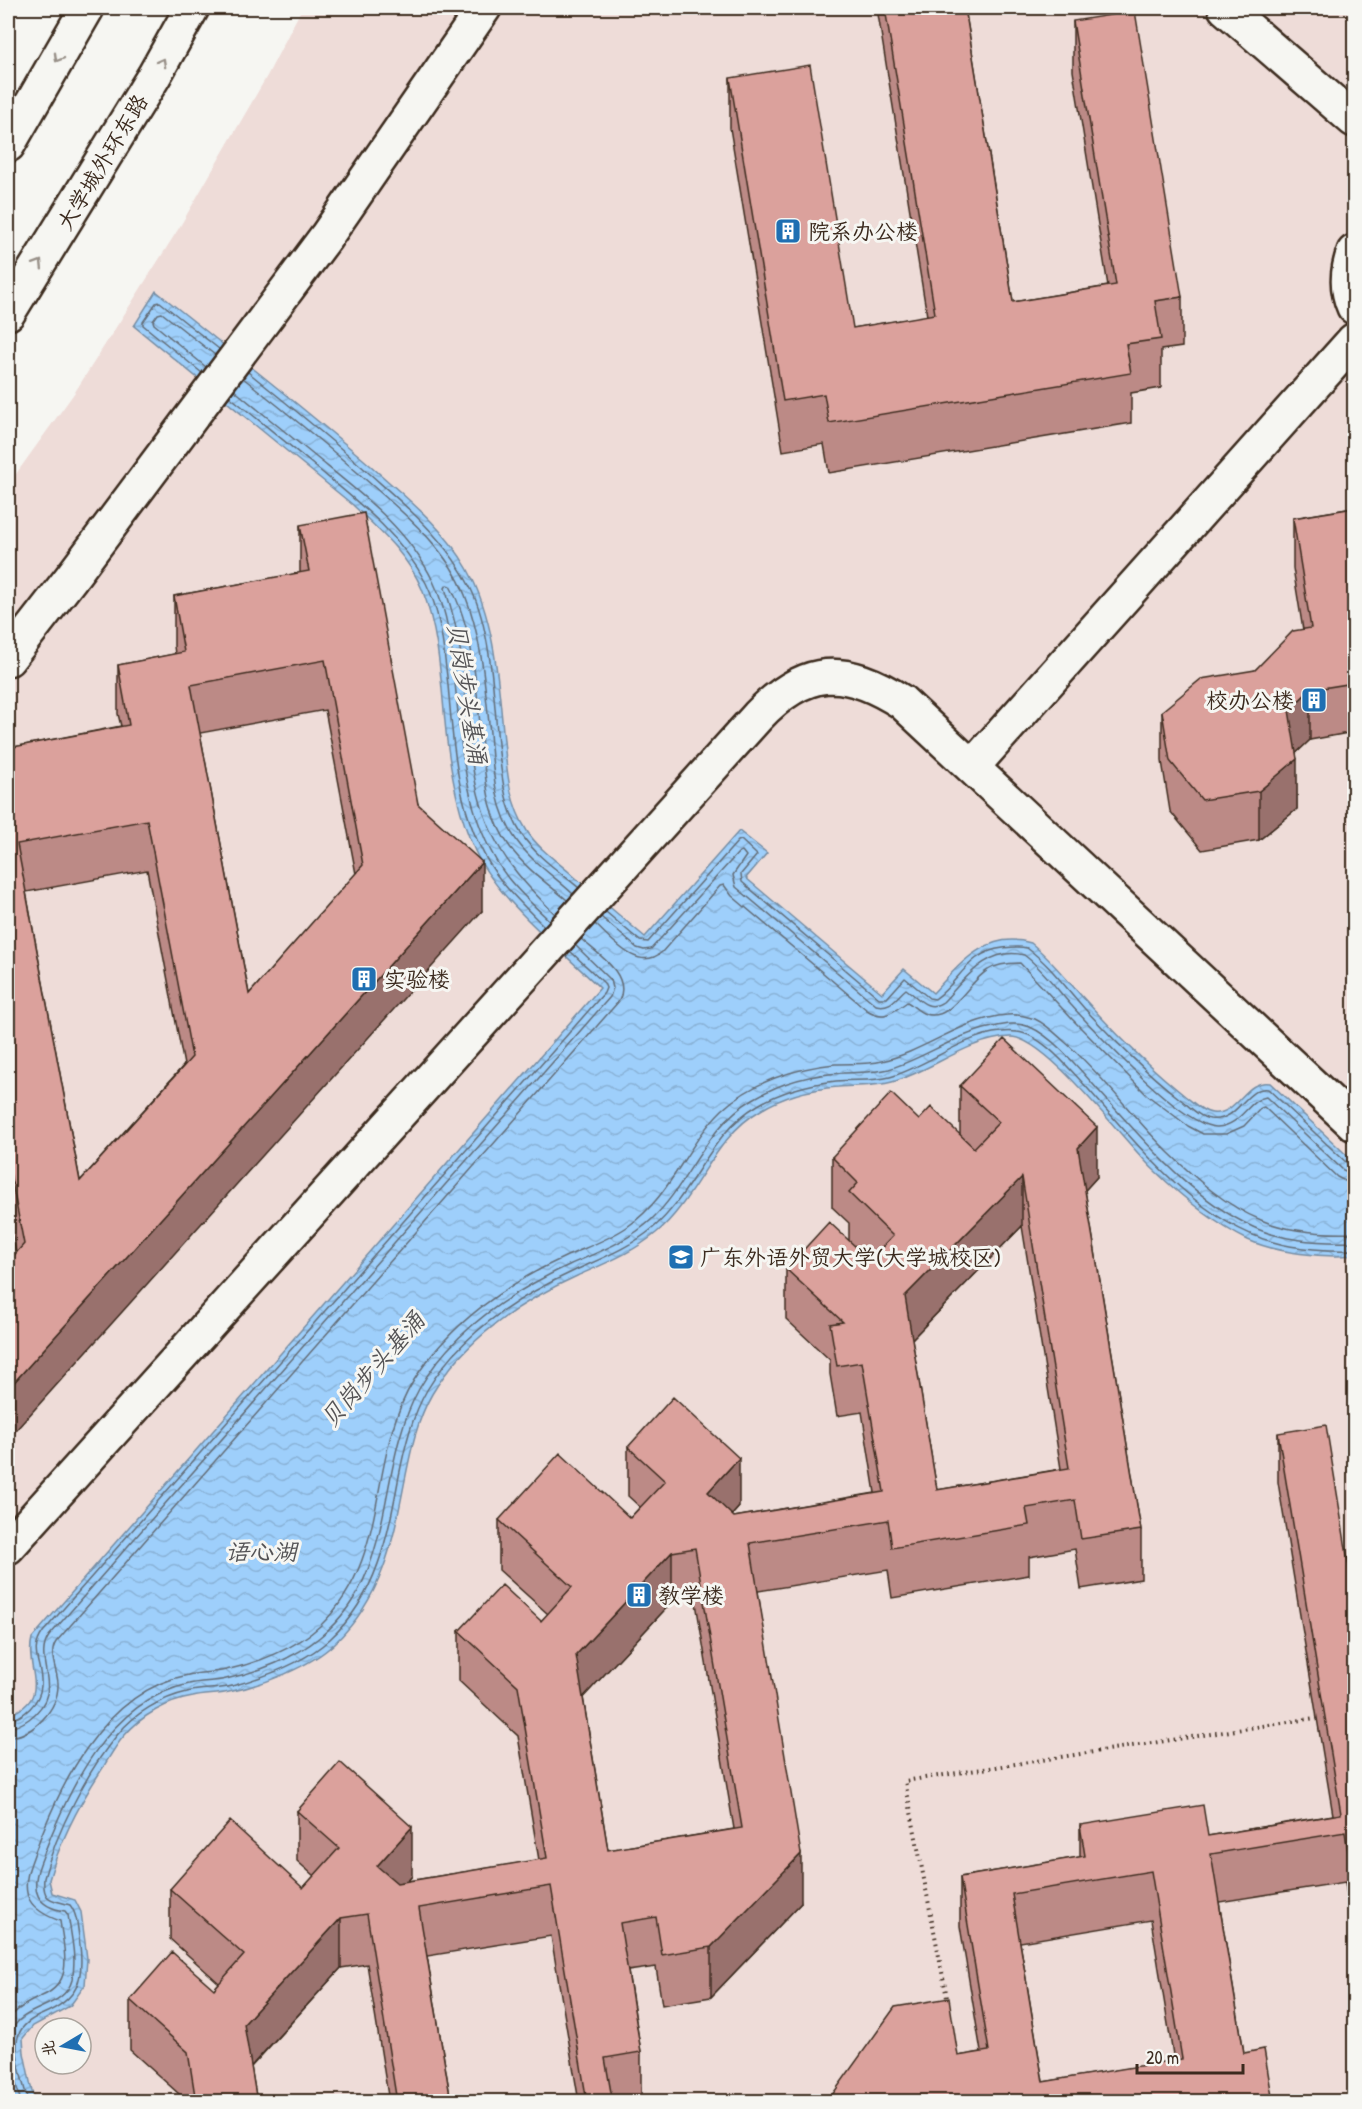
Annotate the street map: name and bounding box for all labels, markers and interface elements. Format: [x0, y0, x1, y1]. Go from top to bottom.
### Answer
one-way arrow [54, 52, 65, 62]
one-way arrow [155, 57, 166, 68]
street label: 大学城外环东路 [49, 88, 155, 236]
building icon: 院系办公楼 [773, 216, 803, 246]
place label: 院系办公楼 [808, 216, 918, 246]
one-way arrow [32, 260, 44, 270]
water label: 贝岗步头基涌 [441, 619, 495, 768]
place label: 校办公楼 [1206, 685, 1294, 715]
building icon: 校办公楼 [1299, 685, 1329, 715]
building icon: 实验楼 [349, 964, 379, 994]
place label: 实验楼 [384, 964, 450, 994]
school or university icon: 广东外语外贸大学(大学城校区) [666, 1242, 696, 1272]
place label: 广东外语外贸大学(大学城校区) [700, 1242, 1001, 1272]
water label: 贝岗步头基涌 [313, 1303, 432, 1434]
water label: 语心湖 [225, 1535, 300, 1567]
building icon: 教学楼 [624, 1580, 654, 1610]
place label: 教学楼 [658, 1580, 724, 1610]
north arrow [33, 2016, 93, 2076]
scale bar [1137, 2037, 1244, 2075]
text: 北 [36, 2039, 60, 2058]
text: 20 m [1146, 2045, 1179, 2070]

